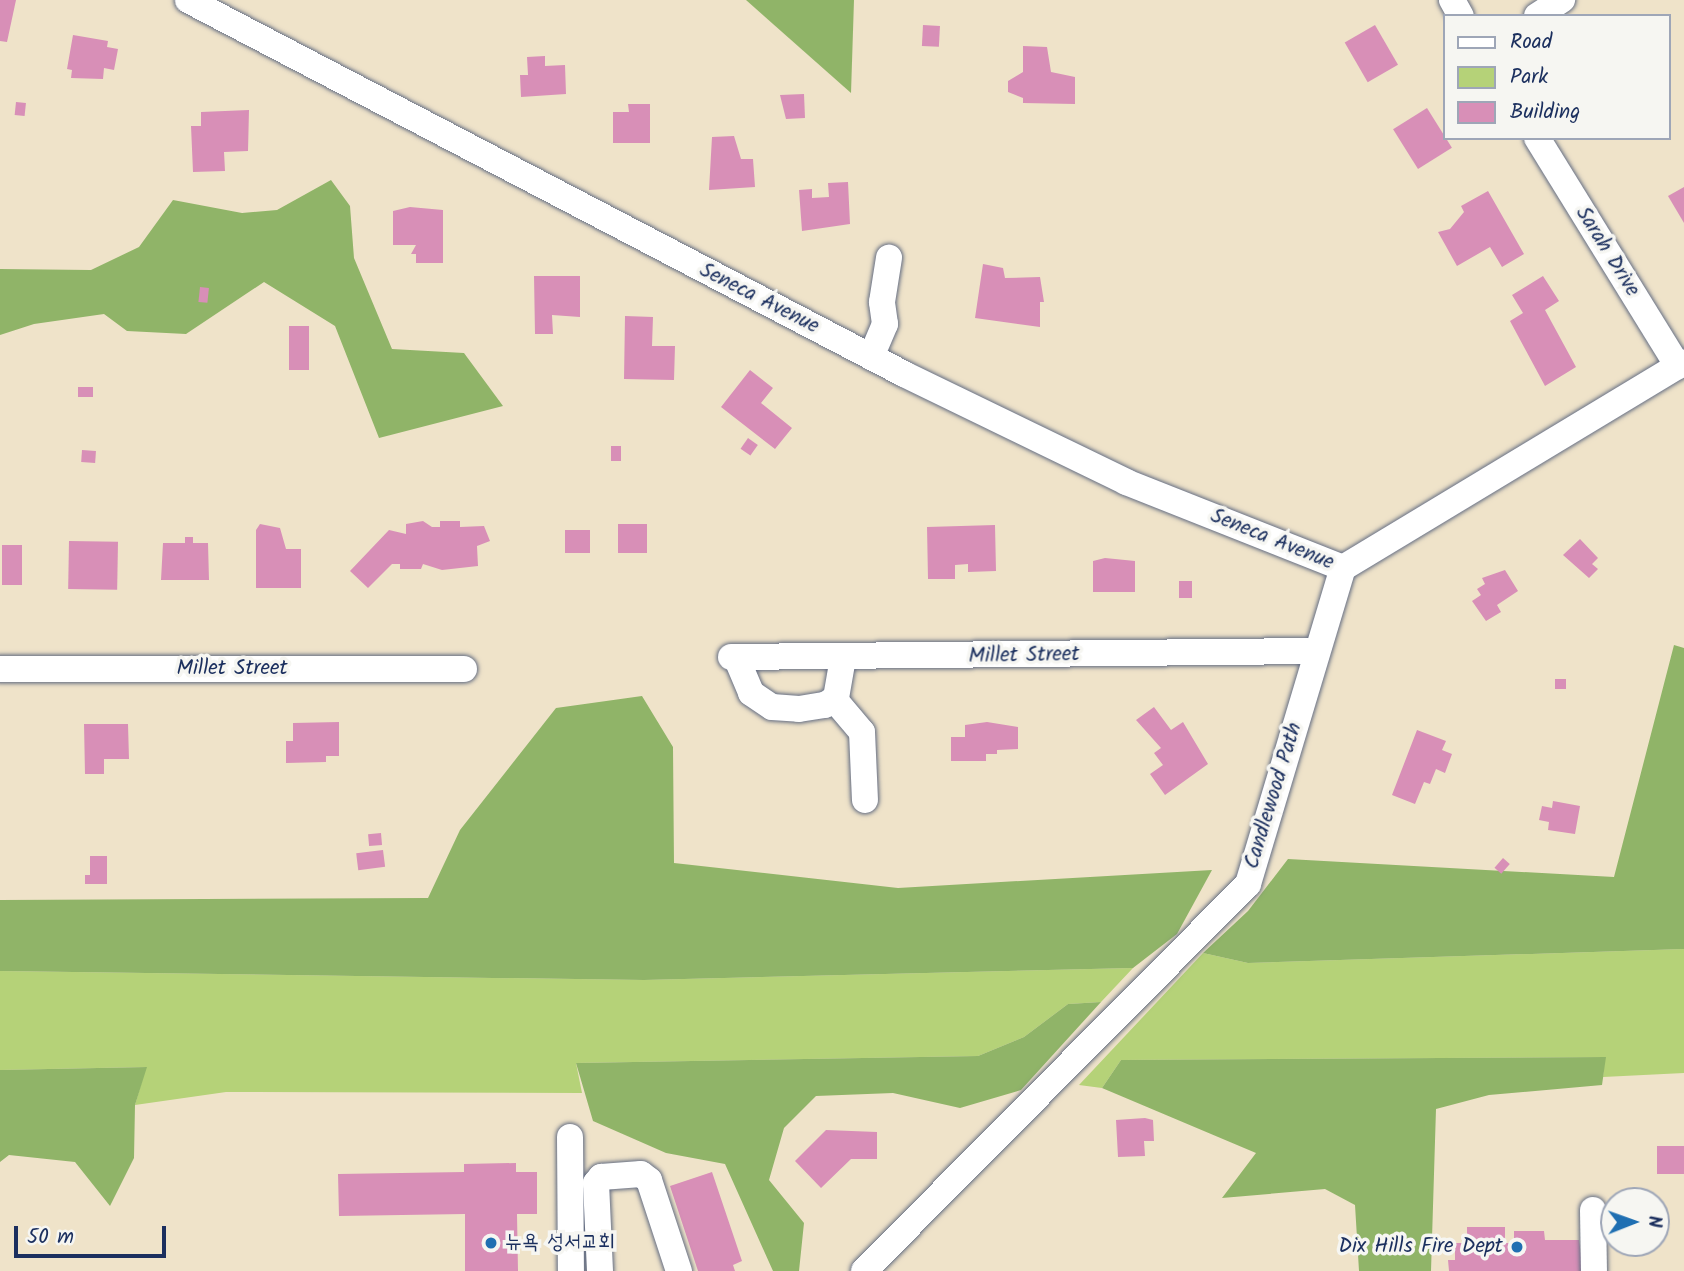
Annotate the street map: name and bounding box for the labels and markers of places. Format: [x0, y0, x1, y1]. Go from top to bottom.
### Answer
place label: 뉴욕 성서교회 [505, 1230, 615, 1256]
place label: Dix Hills Fire Dept [1338, 1234, 1503, 1260]
marker: 뉴욕 성서교회 [483, 1235, 499, 1251]
marker: Dix Hills Fire Dept [1509, 1239, 1525, 1255]

